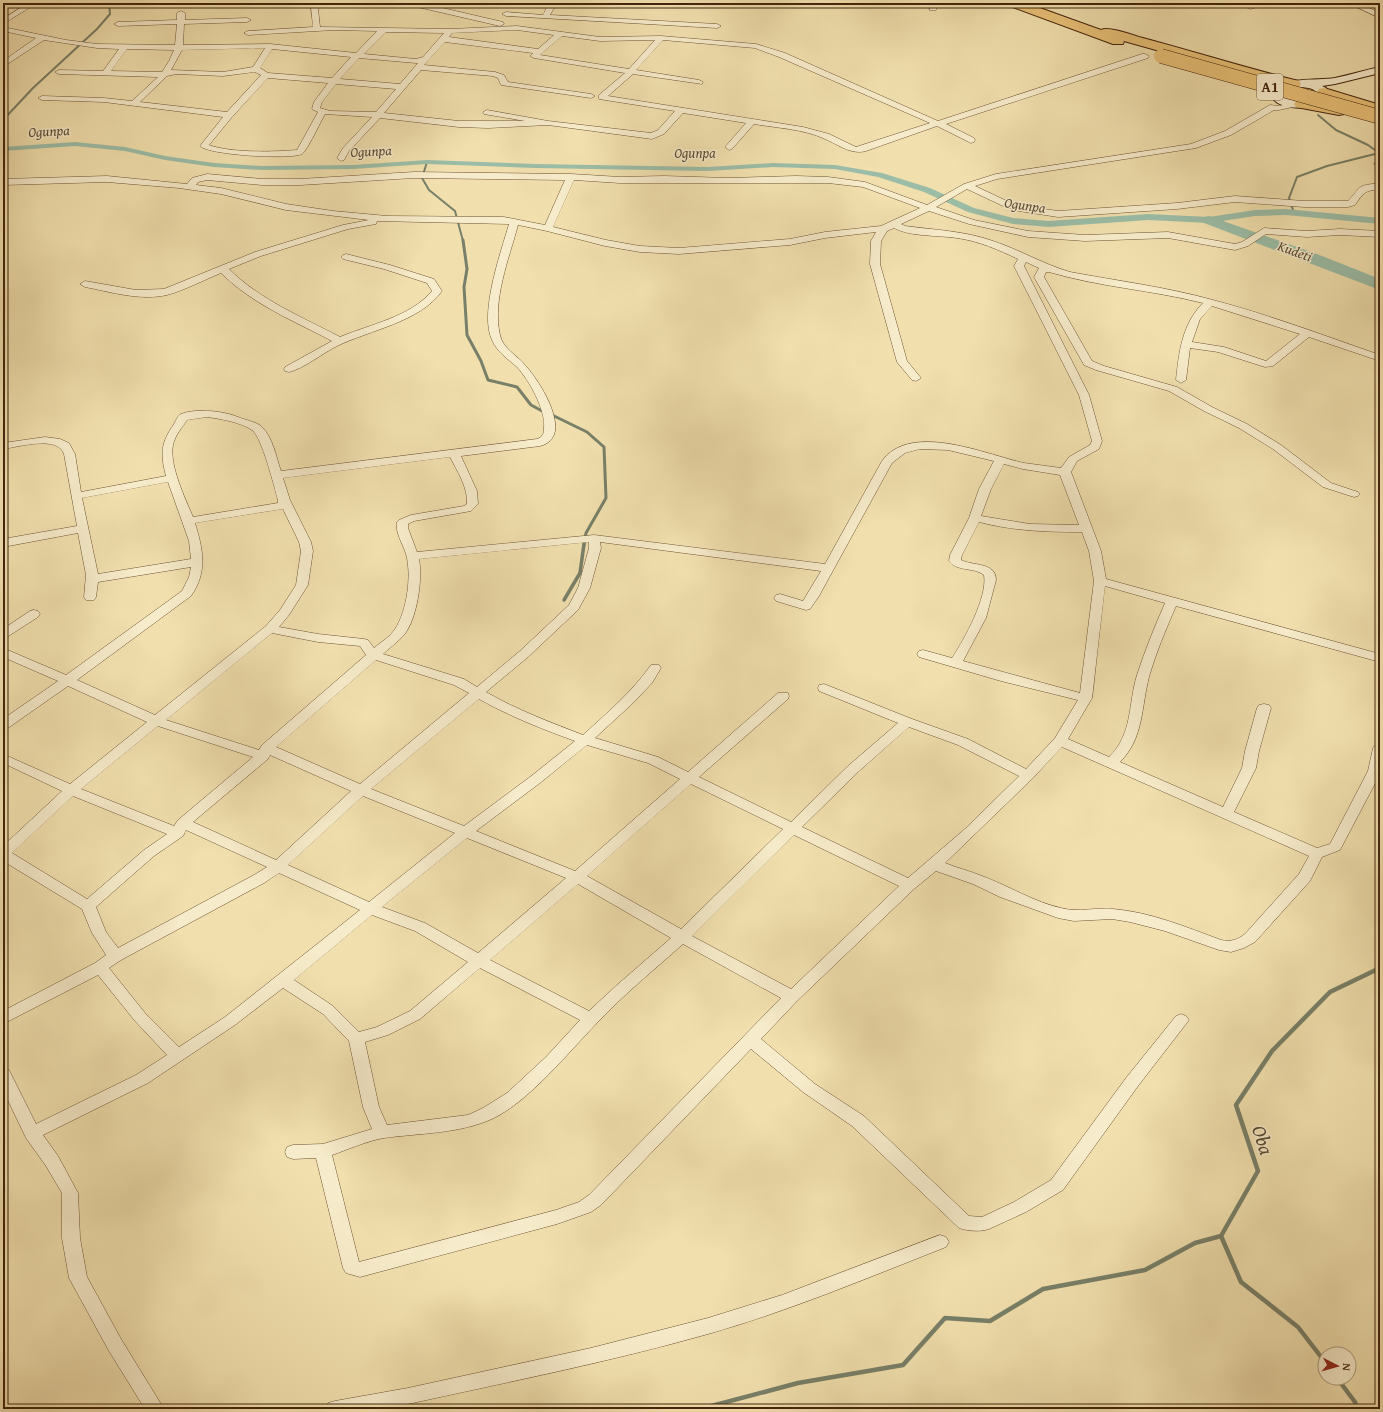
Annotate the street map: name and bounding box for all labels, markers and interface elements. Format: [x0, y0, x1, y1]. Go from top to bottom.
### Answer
road number: A1 [1257, 74, 1283, 100]
water label: Ogunpa [28, 120, 71, 142]
water label: Ogunpa [350, 140, 393, 162]
water label: Ogunpa [674, 143, 716, 163]
water label: Ogunpa [1003, 192, 1047, 218]
water label: Kudeti [1274, 235, 1315, 267]
water label: Oba [1245, 1121, 1282, 1159]
north arrow [1317, 1346, 1357, 1386]
text: N [1339, 1363, 1355, 1372]

